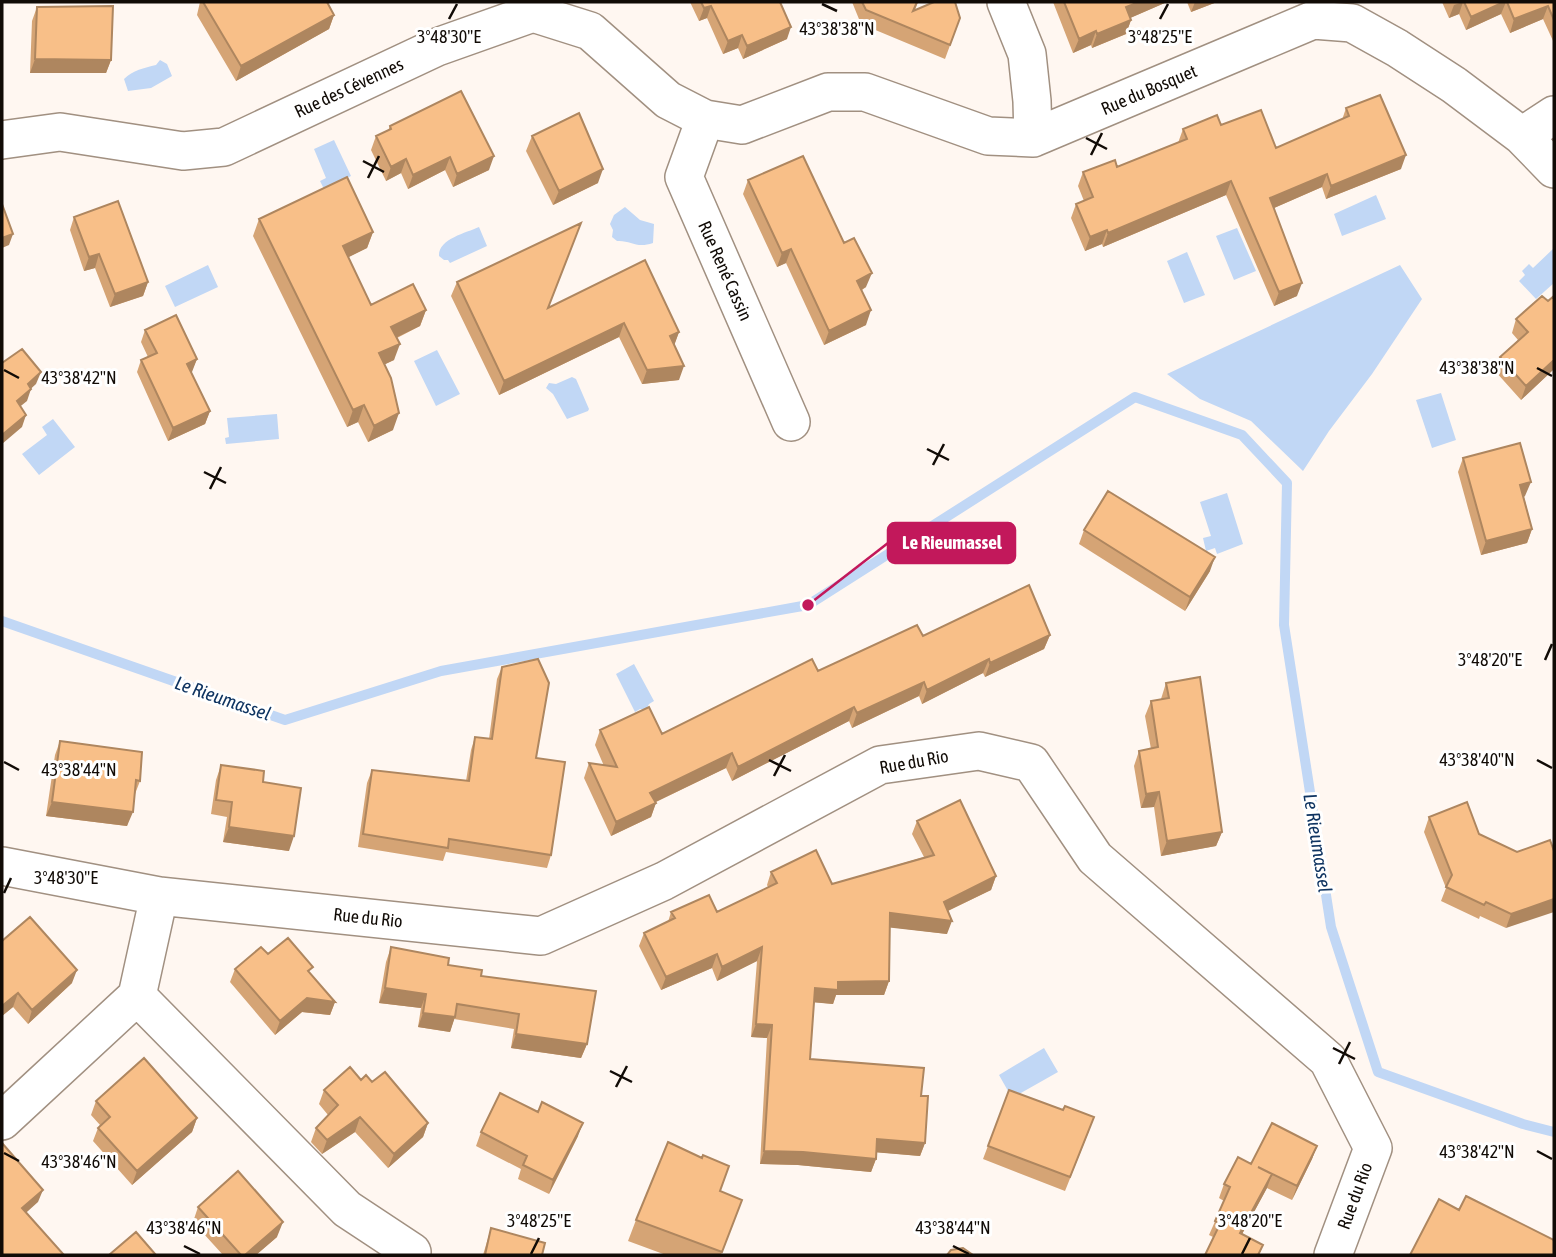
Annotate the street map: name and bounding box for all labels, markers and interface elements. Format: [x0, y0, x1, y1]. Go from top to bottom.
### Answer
text: 43°38'38"N [799, 18, 875, 39]
text: 3°48'30"E [417, 26, 481, 47]
text: 3°48'25"E [1128, 26, 1192, 47]
street label: Rue des Cévennes [291, 53, 406, 122]
street label: Rue du Bosquet [1098, 60, 1200, 119]
street label: Rue René Cassin [694, 218, 757, 324]
text: 43°38'38"N [1439, 357, 1515, 378]
text: 43°38'42"N [41, 367, 117, 388]
callout: Le Rieumassel [888, 523, 1015, 563]
text: Le Rieumassel [902, 531, 1003, 553]
text: 3°48'20"E [1458, 649, 1522, 670]
water label: Le Rieumassel [172, 671, 274, 725]
street label: Rue du Rio [878, 745, 950, 778]
text: 43°38'40"N [1439, 749, 1515, 770]
text: 43°38'44"N [41, 759, 117, 780]
water label: Le Rieumassel [1299, 792, 1337, 894]
text: 3°48'30"E [34, 867, 98, 888]
street label: Rue du Rio [332, 903, 404, 932]
text: 43°38'42"N [1439, 1141, 1515, 1162]
text: 43°38'46"N [41, 1151, 117, 1172]
street label: Rue du Rio [1333, 1160, 1376, 1232]
text: 3°48'25"E [507, 1210, 571, 1231]
text: 3°48'20"E [1218, 1210, 1282, 1231]
text: 43°38'46"N [146, 1217, 222, 1238]
text: 43°38'44"N [915, 1217, 991, 1238]

